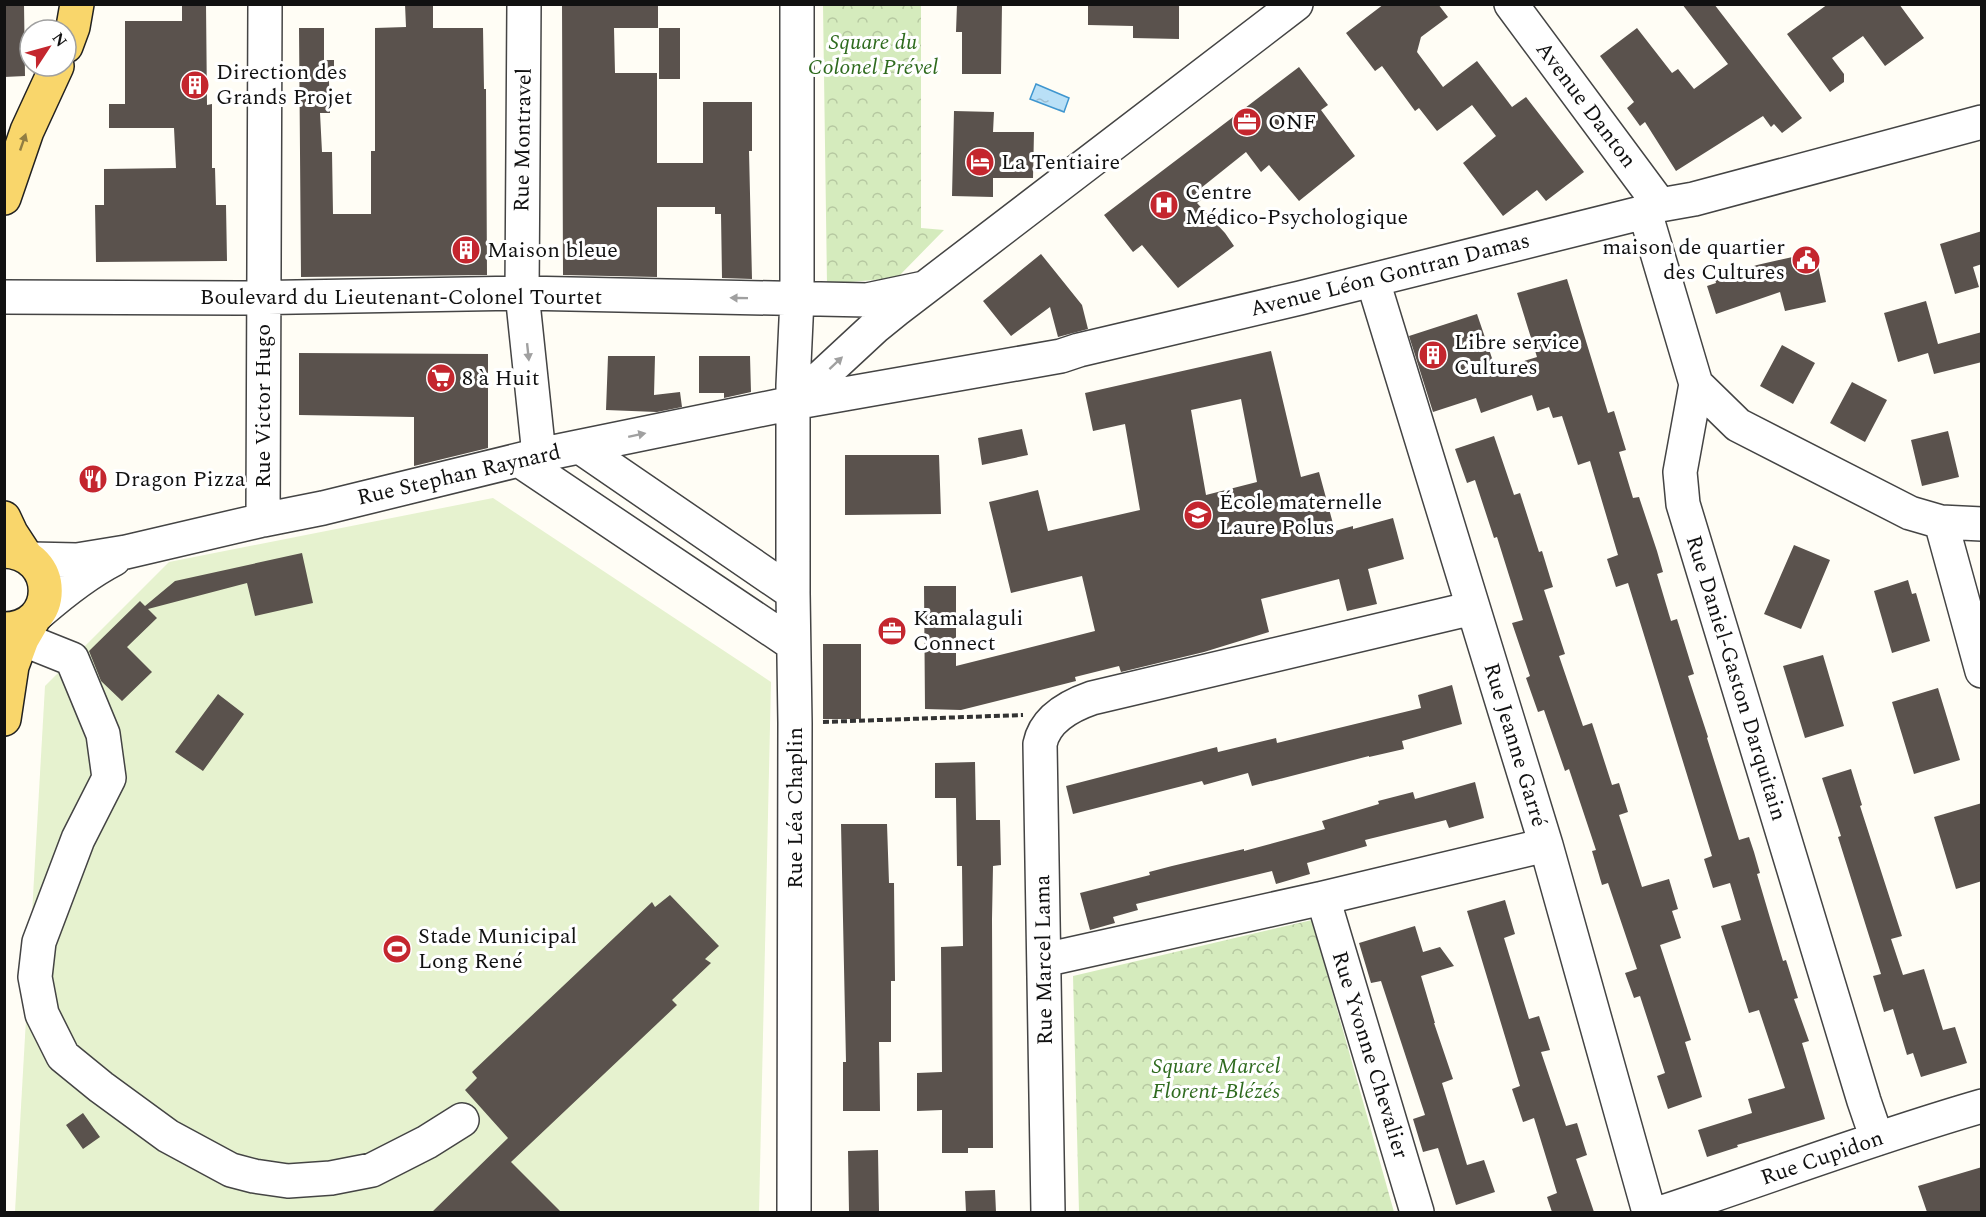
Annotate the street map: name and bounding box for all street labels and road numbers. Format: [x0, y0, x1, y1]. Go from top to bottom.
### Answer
street label: Avenue Danton [1527, 35, 1645, 175]
street label: Rue Montravel [505, 68, 541, 212]
street label: Avenue Léon Gontran Damas [1247, 224, 1533, 326]
street label: Boulevard du Lieutenant-Colonel Tourtet [200, 281, 603, 314]
street label: Rue Victor Hugo [247, 324, 280, 488]
street label: Rue Stephan Raynard [354, 436, 564, 514]
street label: Rue Daniel-Gaston Darquitain [1677, 531, 1795, 825]
street label: Rue Jeanne Garré [1474, 659, 1556, 831]
street label: Rue Léa Chaplin [779, 727, 812, 889]
street label: Rue Marcel Lama [1026, 874, 1062, 1046]
street label: Rue Yvonne Chevalier [1323, 947, 1417, 1163]
street label: Rue Cupidon [1756, 1122, 1888, 1194]

